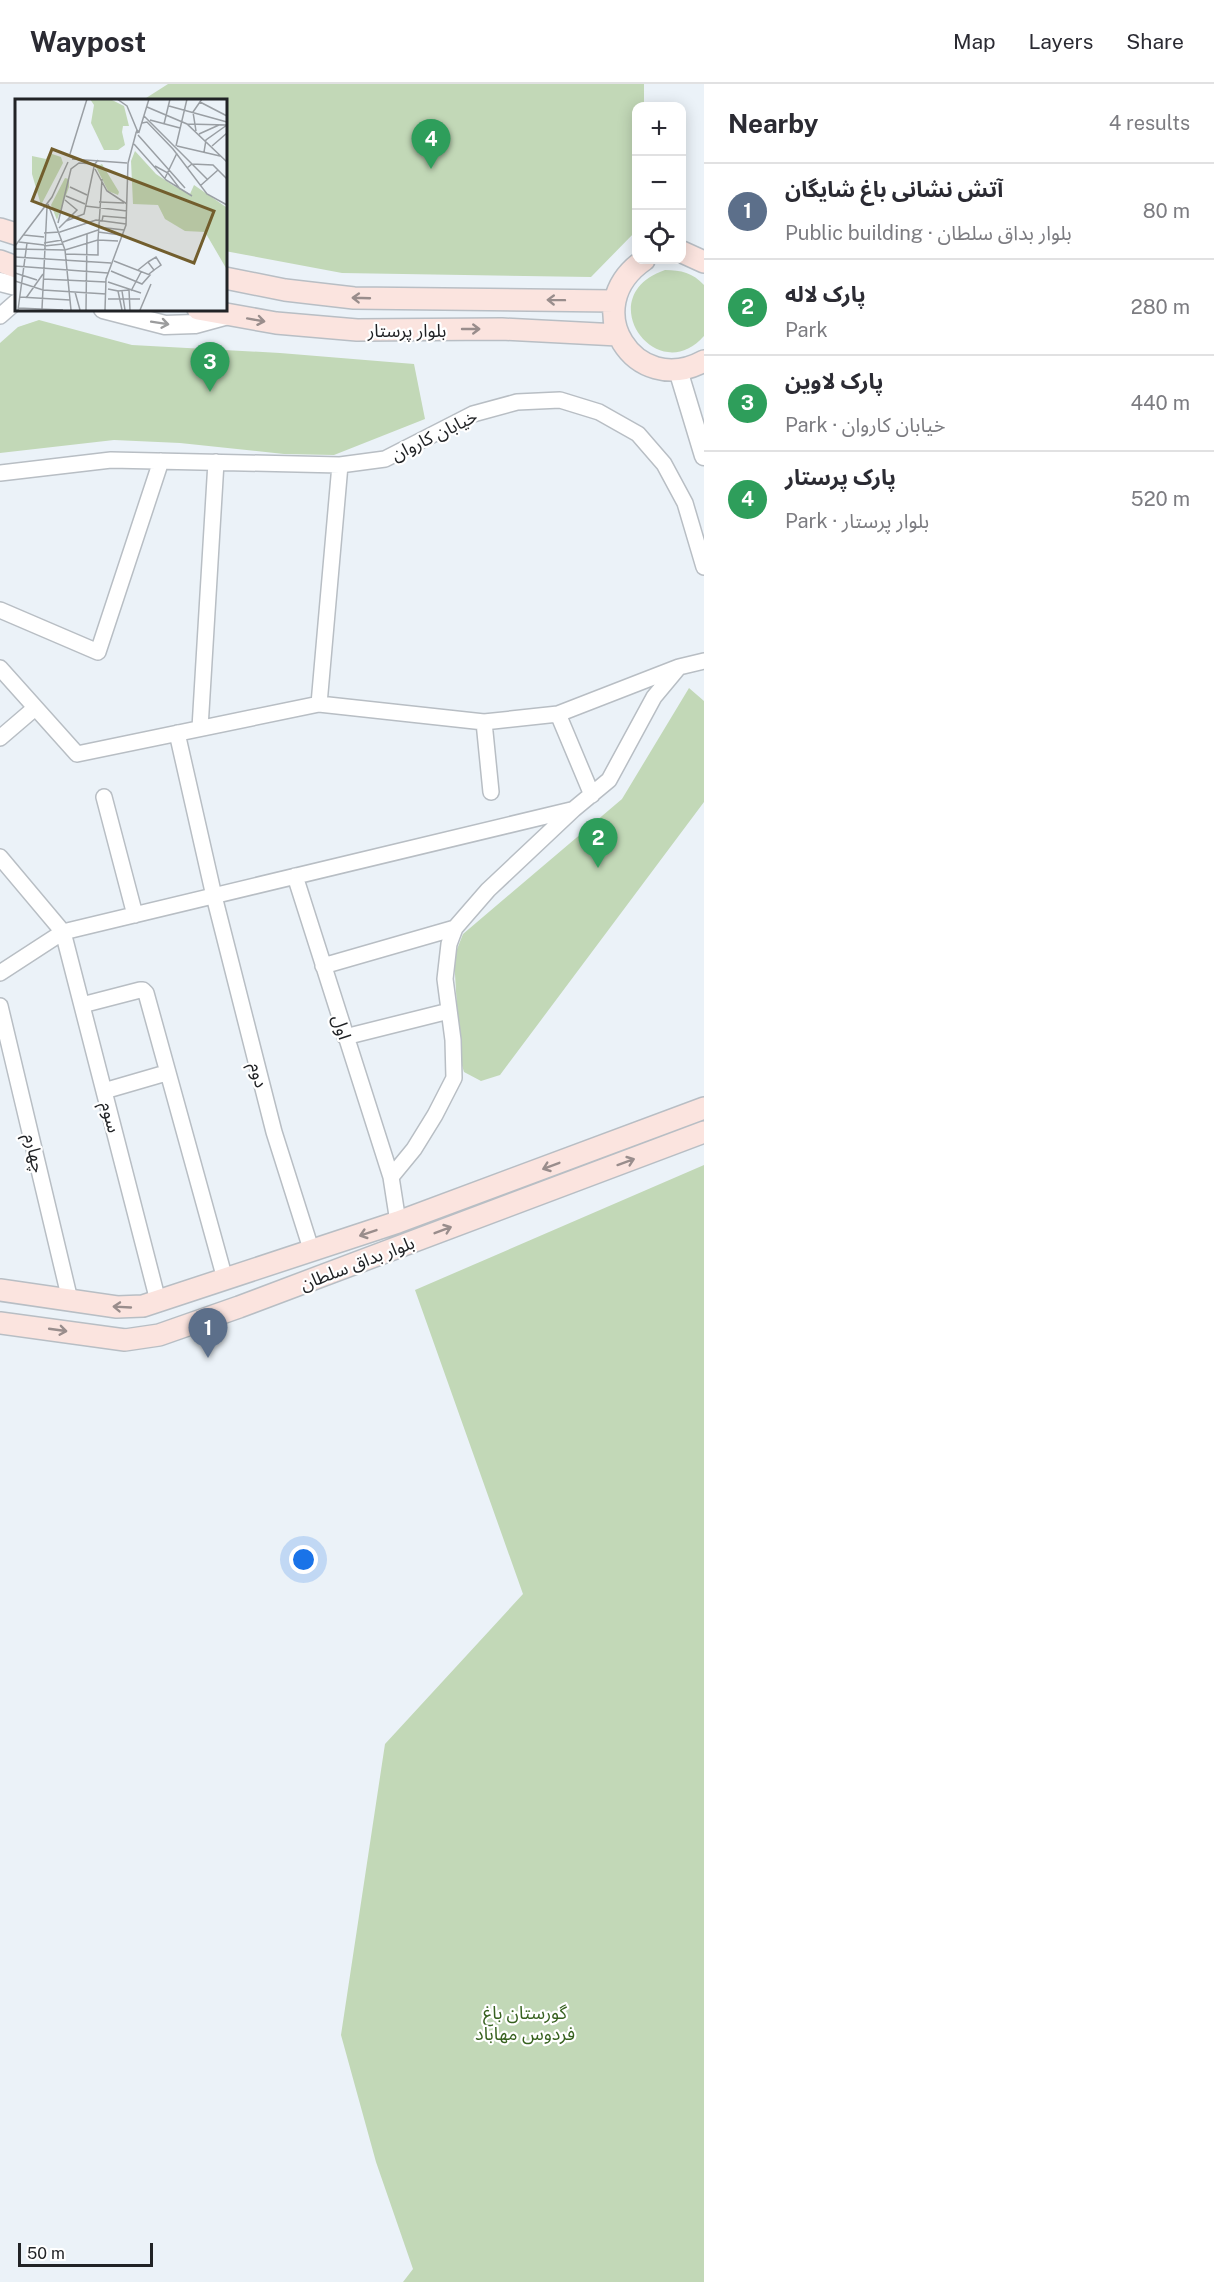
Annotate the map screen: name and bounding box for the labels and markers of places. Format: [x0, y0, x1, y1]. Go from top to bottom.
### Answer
pin: 4 [412, 120, 450, 169]
pin: 3 [190, 342, 230, 392]
pin: 2 [578, 818, 618, 868]
pin: 1 [188, 1308, 228, 1358]

